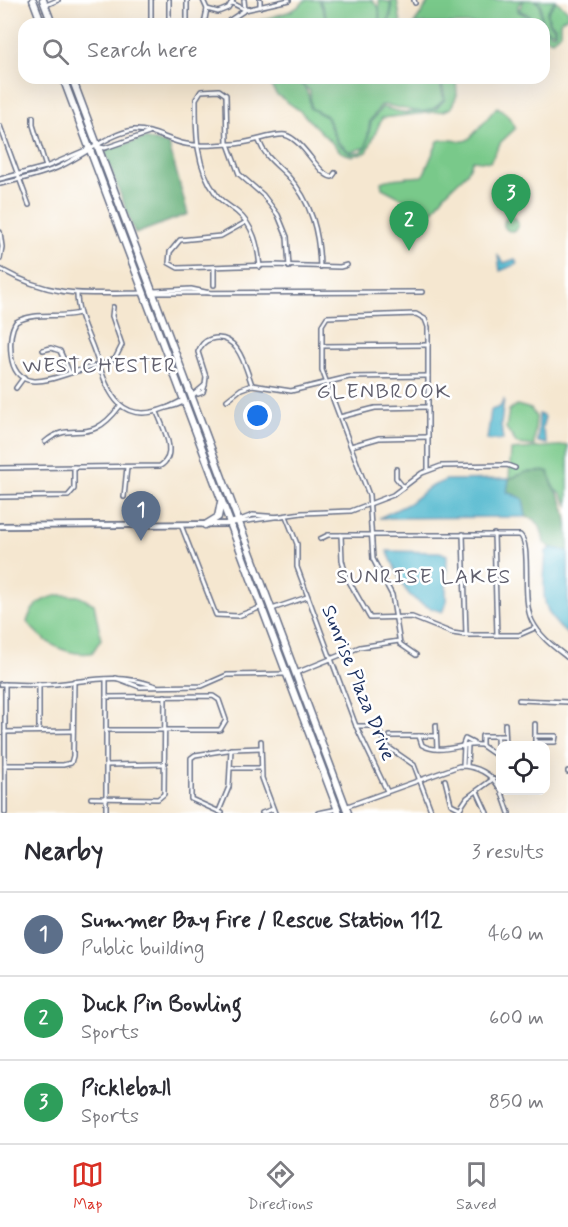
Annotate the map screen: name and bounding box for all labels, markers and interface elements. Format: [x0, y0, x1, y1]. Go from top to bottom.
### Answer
search box [18, 18, 550, 84]
icon: search [39, 35, 72, 68]
text: Search here [87, 37, 198, 65]
pin: 3 [492, 174, 530, 224]
pin: 2 [390, 202, 428, 251]
district label: WESTCHESTER [22, 352, 178, 380]
district label: GLENBROOK [316, 378, 452, 406]
your location [243, 401, 272, 430]
pin: 1 [122, 492, 160, 541]
district label: SUNRISE LAKES [336, 563, 512, 591]
street label: Sunrise Plaza Drive [314, 601, 402, 765]
map controls [496, 741, 550, 795]
button: locate [496, 741, 550, 795]
text: Nearby [24, 835, 103, 869]
text: 3 results [472, 839, 544, 866]
text: Summer Bay Fire / Rescue Station 112 [81, 907, 443, 935]
text: 1 [39, 921, 48, 948]
text: 460 m [488, 921, 544, 948]
text: Public building [81, 935, 204, 962]
text: Duck Pin Bowling [81, 991, 242, 1019]
text: 2 [39, 1005, 48, 1032]
text: 600 m [489, 1005, 544, 1032]
text: Sports [81, 1019, 139, 1046]
text: Pickleball [81, 1075, 171, 1103]
text: 3 [39, 1089, 48, 1116]
text: 850 m [489, 1089, 544, 1116]
text: Sports [81, 1103, 139, 1130]
tab: Map [71, 1158, 104, 1215]
tab: Directions [247, 1158, 313, 1215]
tab: Saved [456, 1158, 497, 1215]

